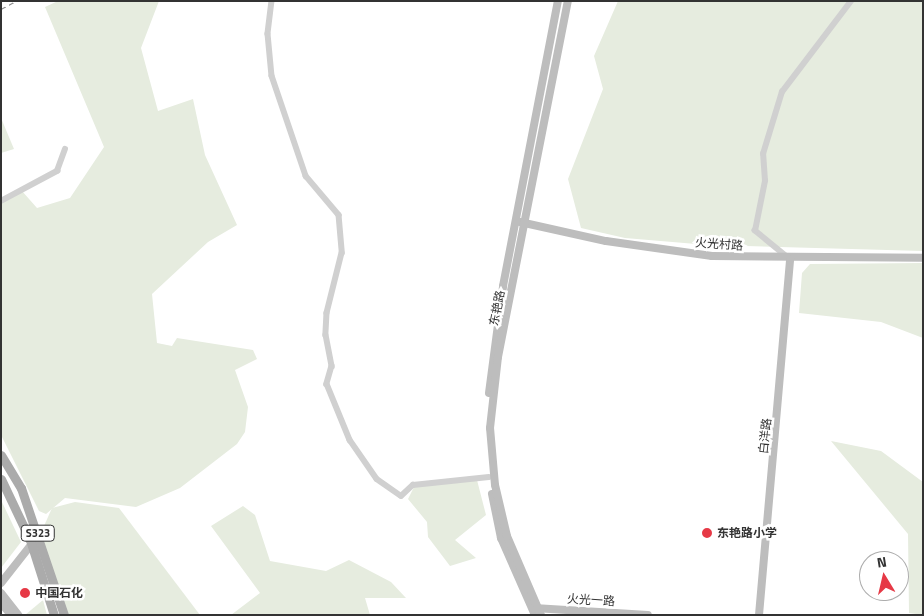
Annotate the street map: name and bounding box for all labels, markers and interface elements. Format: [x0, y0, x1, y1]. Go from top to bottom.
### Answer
street label: 火光村路 [695, 235, 743, 253]
street label: 东艳路 [486, 289, 508, 327]
street label: 白洋路 [756, 417, 774, 455]
road number: S323 [20, 524, 56, 542]
place label: 东艳路小学 [717, 526, 777, 540]
marker: 东艳路小学 [701, 527, 713, 539]
north arrow [859, 551, 909, 601]
text: N [875, 551, 888, 573]
place label: 中国石化 [35, 586, 83, 600]
marker: 中国石化 [19, 587, 31, 599]
street label: 火光一路 [567, 592, 615, 608]

